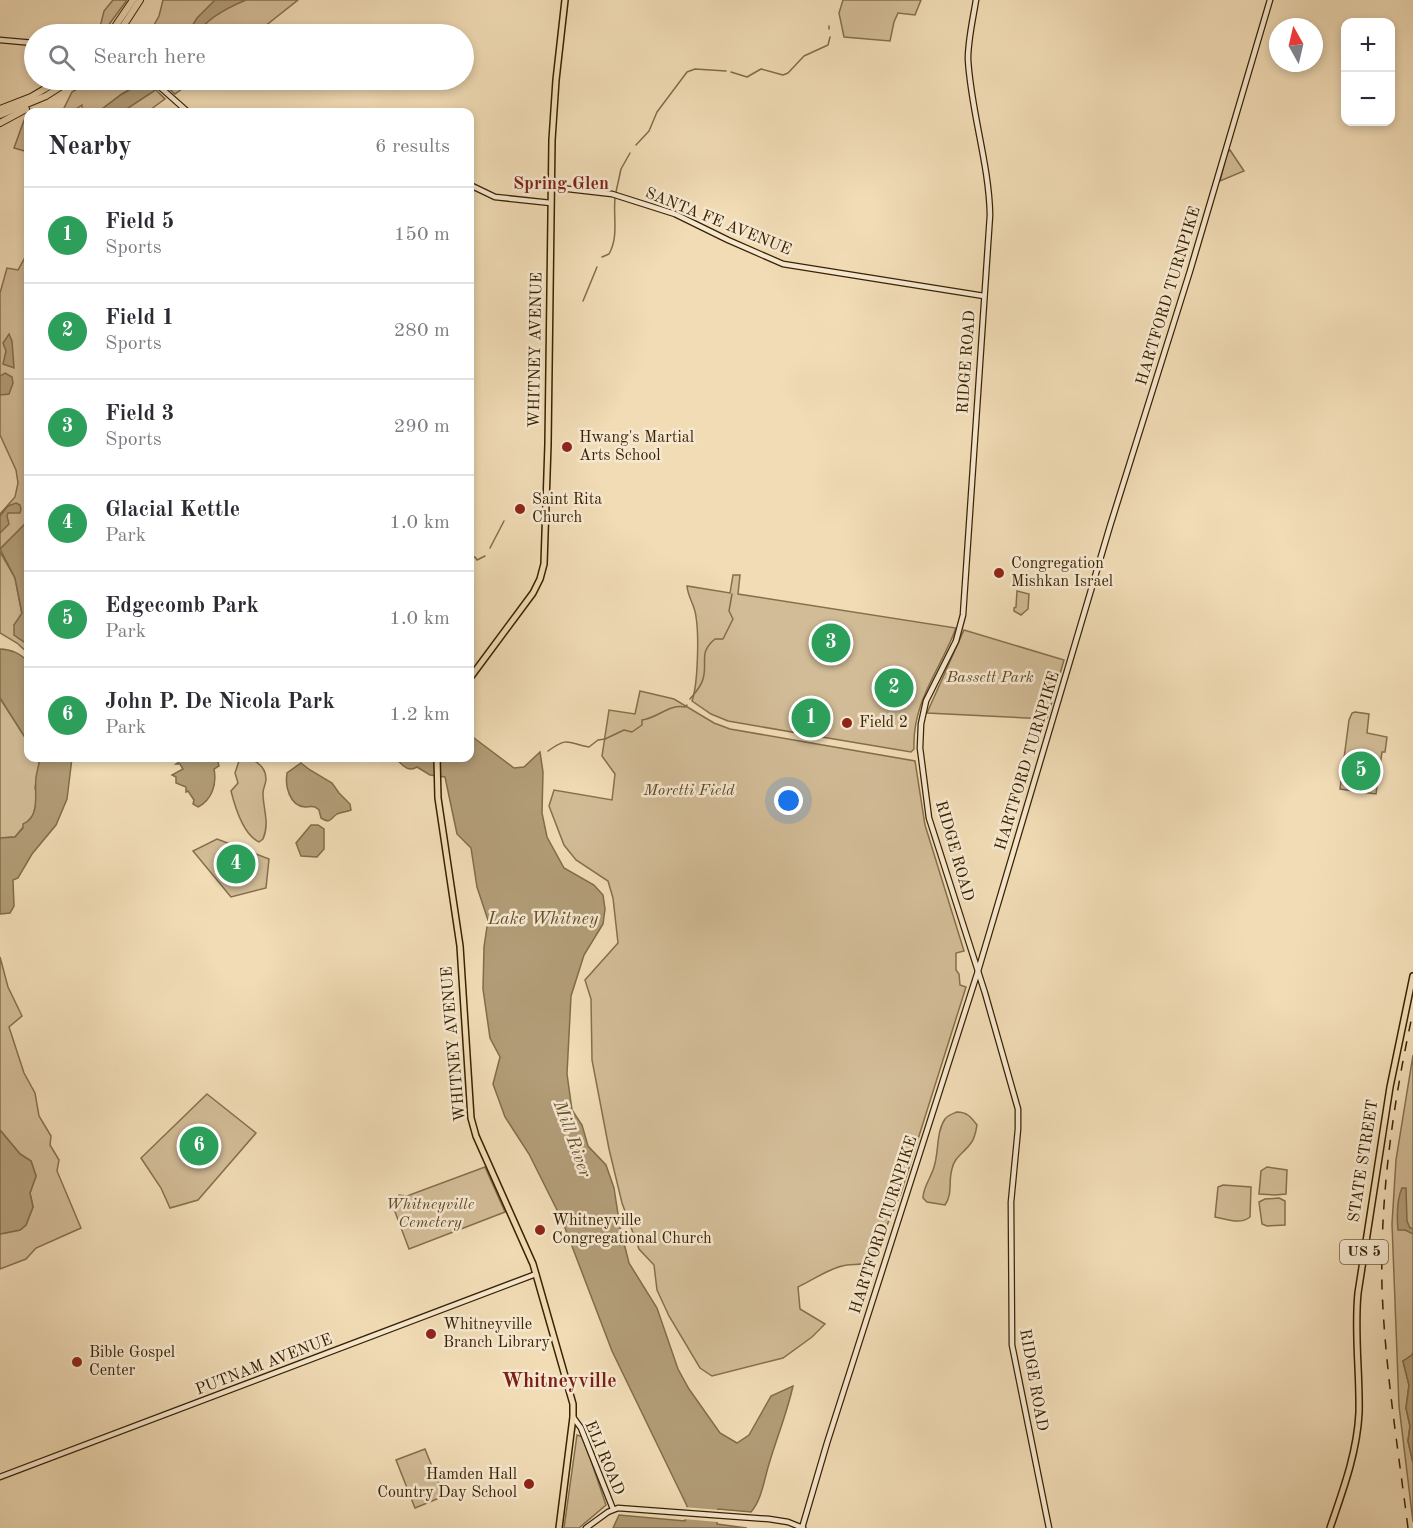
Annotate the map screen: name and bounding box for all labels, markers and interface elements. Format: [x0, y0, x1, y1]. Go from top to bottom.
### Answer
north arrow [1269, 18, 1323, 72]
map controls [1341, 18, 1395, 126]
button: + [1341, 18, 1395, 72]
search box [24, 24, 474, 90]
icon: search [45, 41, 78, 74]
text: Search here [93, 46, 206, 68]
button: − [1341, 72, 1395, 126]
text: Nearby [48, 134, 132, 160]
text: 6 results [375, 137, 450, 157]
district label: Spring Glen [513, 175, 609, 193]
street label: SANTA FE AVENUE [643, 185, 793, 259]
street label: HARTFORD TURNPIKE [1134, 205, 1204, 387]
text: Field 5 [105, 211, 174, 233]
text: 1 [62, 225, 73, 245]
text: 150 m [394, 225, 450, 245]
text: Sports [105, 238, 162, 258]
street label: WHITNEY AVENUE [527, 272, 545, 428]
text: Field 1 [105, 307, 174, 329]
street label: RIDGE ROAD [955, 310, 979, 414]
text: 2 [62, 321, 73, 341]
text: 280 m [394, 321, 450, 341]
text: Sports [105, 334, 162, 354]
text: Field 3 [105, 403, 174, 425]
text: 3 [62, 417, 73, 437]
text: 290 m [394, 417, 450, 437]
text: Sports [105, 430, 162, 450]
place label: Hwang's Martial Arts School [579, 430, 694, 464]
marker: Hwang's Martial Arts School [560, 440, 574, 454]
place label: Saint Rita Church [532, 492, 602, 526]
text: Glacial Kettle [105, 499, 240, 521]
marker: Saint Rita Church [513, 502, 527, 516]
text: 4 [62, 513, 73, 533]
text: 1.0 km [389, 513, 450, 533]
text: Park [105, 526, 146, 546]
place label: Congregation Mishkan Israel [1011, 556, 1113, 590]
marker: Congregation Mishkan Israel [992, 566, 1006, 580]
text: Edgecomb Park [105, 595, 259, 617]
text: 5 [62, 609, 73, 629]
text: 1.0 km [389, 609, 450, 629]
pin: 3 [812, 620, 850, 666]
text: Park [105, 622, 146, 642]
pin: 2 [874, 666, 914, 710]
park label: Bassett Park [945, 670, 1034, 686]
street label: HARTFORD TURNPIKE [993, 670, 1063, 852]
text: John P. De Nicola Park [105, 691, 335, 713]
pin: 1 [792, 696, 830, 740]
text: 6 [62, 705, 73, 725]
text: 1.2 km [389, 705, 450, 725]
place label: Field 2 [859, 715, 908, 731]
marker: Field 2 [840, 716, 854, 730]
text: Park [105, 718, 146, 738]
pin: 5 [1342, 748, 1380, 794]
park label: Moretti Field [642, 783, 735, 799]
your location [774, 786, 803, 815]
street label: RIDGE ROAD [932, 799, 976, 903]
pin: 4 [216, 842, 256, 886]
water label: Lake Whitney [487, 910, 599, 928]
street label: WHITNEY AVENUE [439, 966, 469, 1122]
water label: Mill River [549, 1097, 595, 1181]
street label: STATE STREET [1346, 1098, 1382, 1224]
pin: 6 [180, 1124, 218, 1168]
street label: HARTFORD TURNPIKE [848, 1134, 920, 1316]
park label: Whitneyville Cemetery [386, 1197, 475, 1231]
place label: Whitneyville Congregational Church [552, 1213, 712, 1247]
marker: Whitneyville Congregational Church [533, 1223, 547, 1237]
road number: US 5 [1340, 1240, 1388, 1264]
place label: Whitneyville Branch Library [443, 1317, 551, 1351]
marker: Whitneyville Branch Library [424, 1327, 438, 1341]
street label: RIDGE ROAD [1016, 1328, 1050, 1432]
street label: PUTNAM AVENUE [193, 1332, 335, 1398]
place label: Bible Gospel Center [89, 1345, 175, 1379]
marker: Bible Gospel Center [70, 1355, 84, 1369]
district label: Whitneyville [501, 1372, 617, 1392]
street label: ELI ROAD [581, 1419, 627, 1497]
place label: Hamden Hall Country Day School [377, 1467, 517, 1501]
marker: Hamden Hall Country Day School [522, 1477, 536, 1491]

